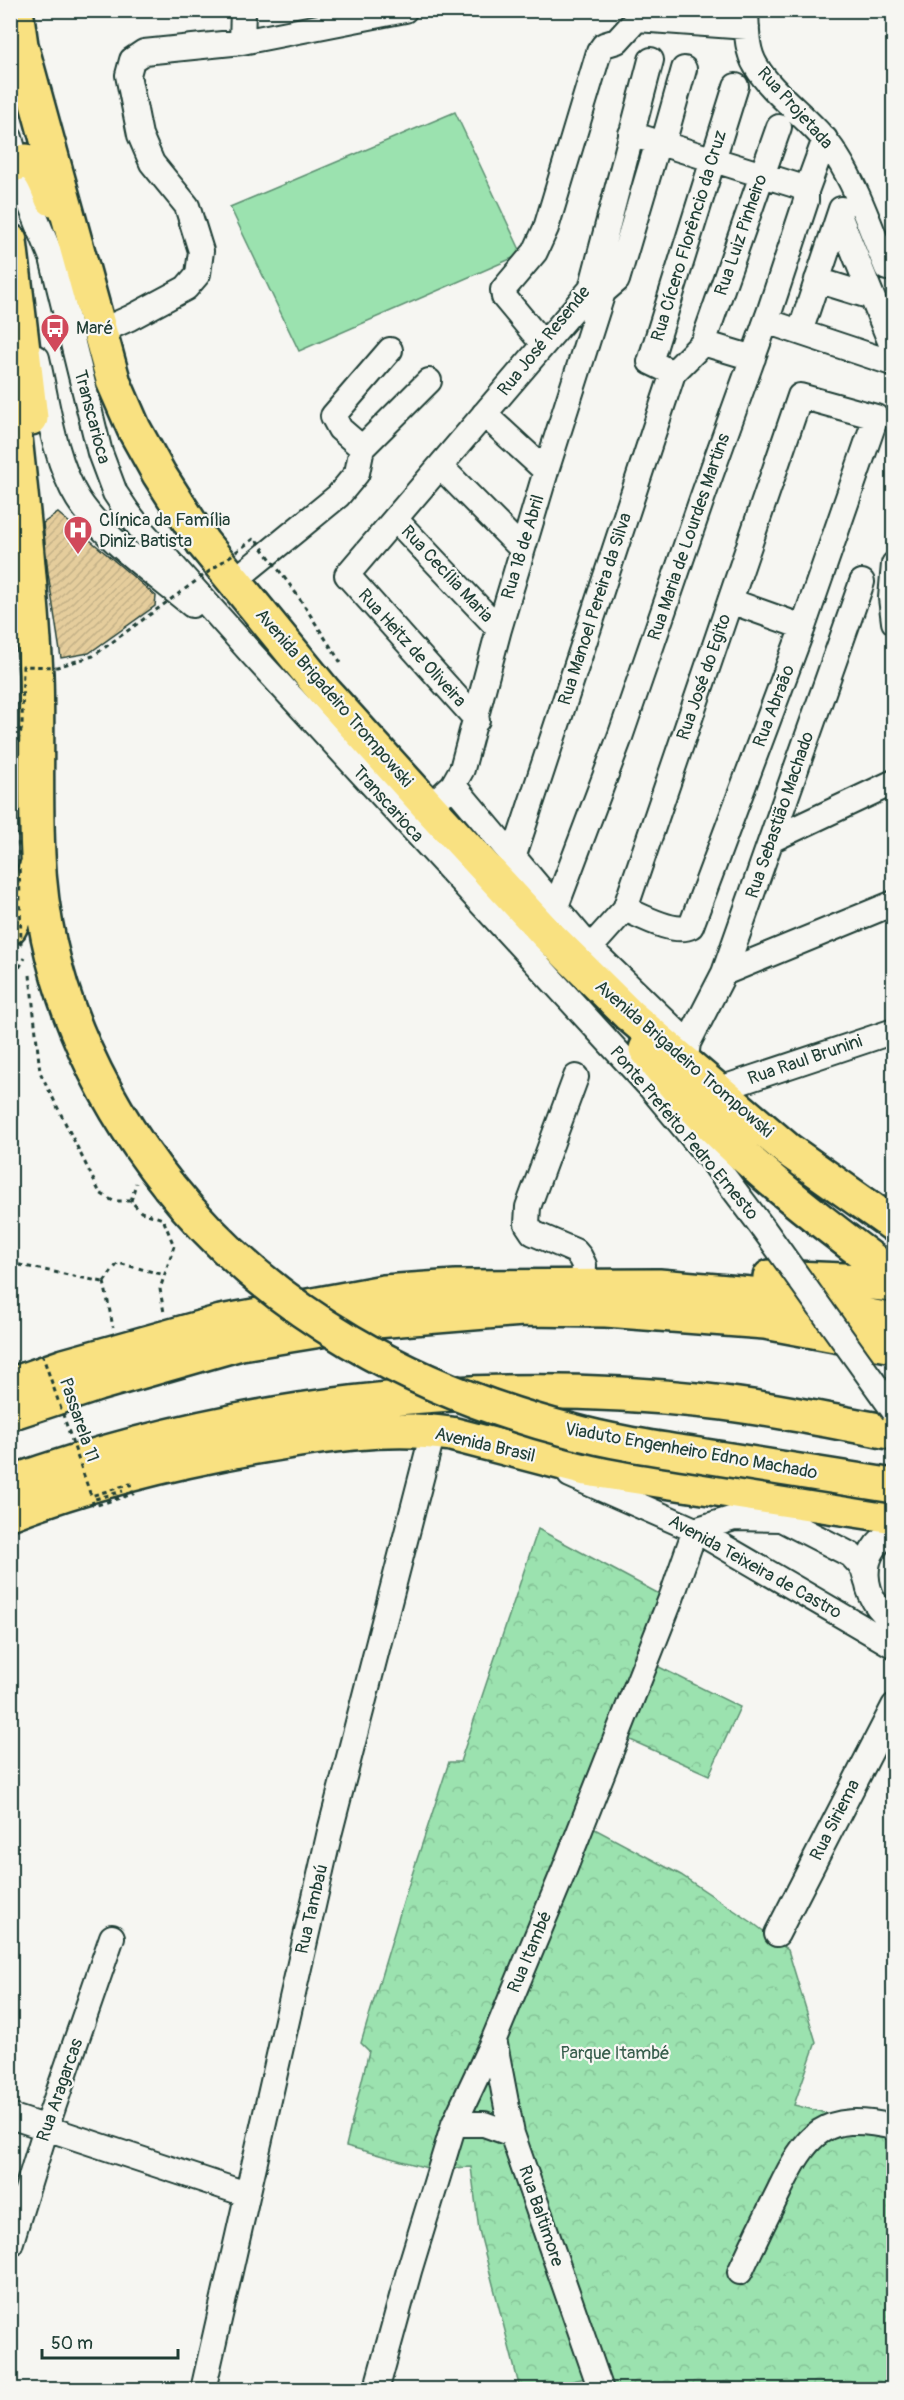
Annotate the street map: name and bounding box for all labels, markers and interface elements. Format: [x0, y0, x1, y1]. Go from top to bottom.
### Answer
street label: Rua Projetada [752, 62, 838, 154]
street label: Rua Cícero Florêncio da Cruz [646, 128, 732, 344]
street label: Rua Luiz Pinheiro [709, 171, 773, 299]
street label: Rua José Resende [492, 281, 596, 401]
bus stop icon: Maré [39, 312, 71, 354]
place label: Maré [76, 317, 113, 340]
street label: Transcarioca [68, 368, 116, 466]
street label: Rua Maria de Lourdes Martins [643, 430, 735, 644]
street label: Rua 18 de Abril [496, 492, 550, 602]
place label: Clínica da Família Diniz Batista [99, 509, 230, 553]
street label: Rua Manoel Pereira da Silva [553, 510, 637, 708]
hospital icon: Clínica da Família Diniz Batista [62, 514, 94, 556]
street label: Rua Cecília Maria [396, 520, 498, 628]
street label: Rua Heitz de Oliveira [353, 584, 471, 712]
street label: Avenida Brigadeiro Trompowski [250, 604, 418, 792]
street label: Rua José do Egito [672, 610, 736, 743]
street label: Rua Abraão [748, 661, 800, 750]
street label: Rua Sebastião Machado [741, 728, 819, 902]
street label: Transcarioca [347, 761, 429, 847]
street label: Avenida Brigadeiro Trompowski [590, 975, 778, 1143]
street label: Rua Raul Brunini [745, 1030, 865, 1090]
street label: Ponte Prefeito Pedro Ernesto [604, 1041, 764, 1225]
street label: Passarela 11 [54, 1375, 104, 1465]
street label: Viaduto Engenheiro Edno Machado [563, 1417, 819, 1485]
street label: Avenida Brasil [433, 1422, 537, 1468]
street label: Avenida Teixeira de Castro [664, 1510, 846, 1624]
street label: Rua Siriema [805, 1776, 865, 1864]
street label: Rua Tambaú [290, 1862, 334, 1956]
street label: Rua Itambé [502, 1908, 558, 1996]
street label: Rua Aragarcas [32, 2035, 88, 2145]
park label: Parque Itambé [560, 2042, 670, 2065]
street label: Rua Baltimore [513, 2163, 569, 2270]
scale bar [42, 2322, 178, 2360]
text: 50 m [51, 2332, 93, 2355]

